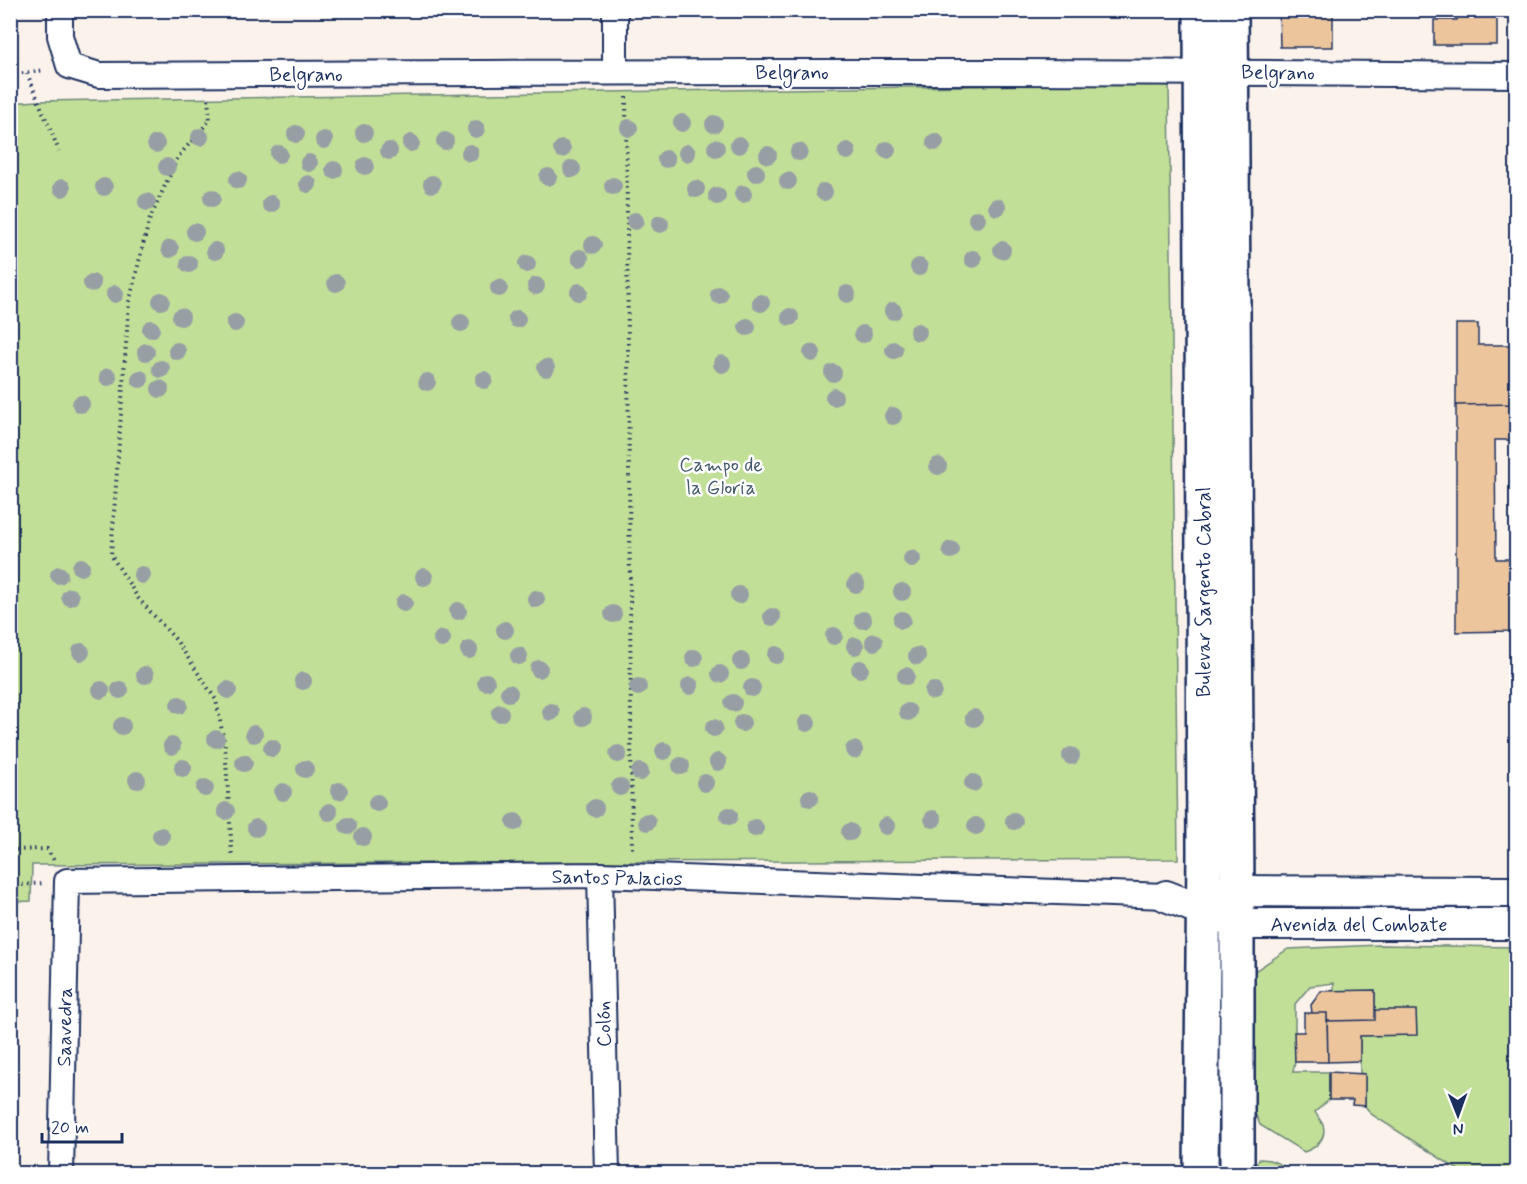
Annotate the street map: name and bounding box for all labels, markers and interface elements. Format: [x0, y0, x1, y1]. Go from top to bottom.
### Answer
street label: Belgrano [1241, 59, 1315, 89]
street label: Belgrano [755, 60, 829, 88]
street label: Belgrano [269, 62, 343, 90]
park label: Campo de la Gloria [679, 452, 763, 502]
street label: Bulevar Sargento Cabral [1191, 487, 1218, 697]
street label: Santos Palacios [551, 864, 683, 893]
street label: Avenida del Combate [1270, 912, 1448, 939]
street label: Saavedra [51, 987, 80, 1067]
street label: Colón [591, 1001, 618, 1047]
north arrow [1428, 1085, 1488, 1145]
scale bar [42, 1106, 122, 1144]
text: 20 m [51, 1116, 89, 1140]
text: N [1453, 1118, 1464, 1139]

